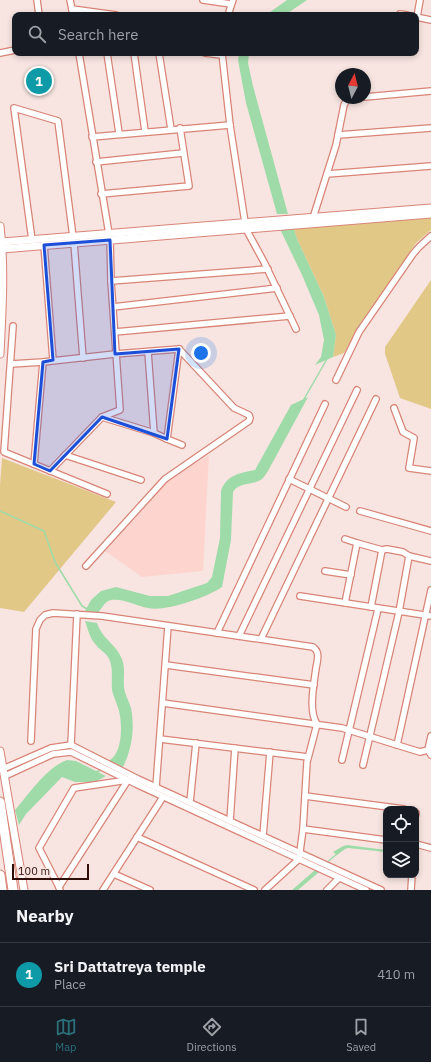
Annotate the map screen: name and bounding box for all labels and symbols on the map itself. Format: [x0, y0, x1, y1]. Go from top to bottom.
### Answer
pin: 1 [26, 66, 52, 96]
north arrow [335, 68, 371, 104]
your location [191, 343, 211, 363]
scale bar [12, 862, 89, 881]

